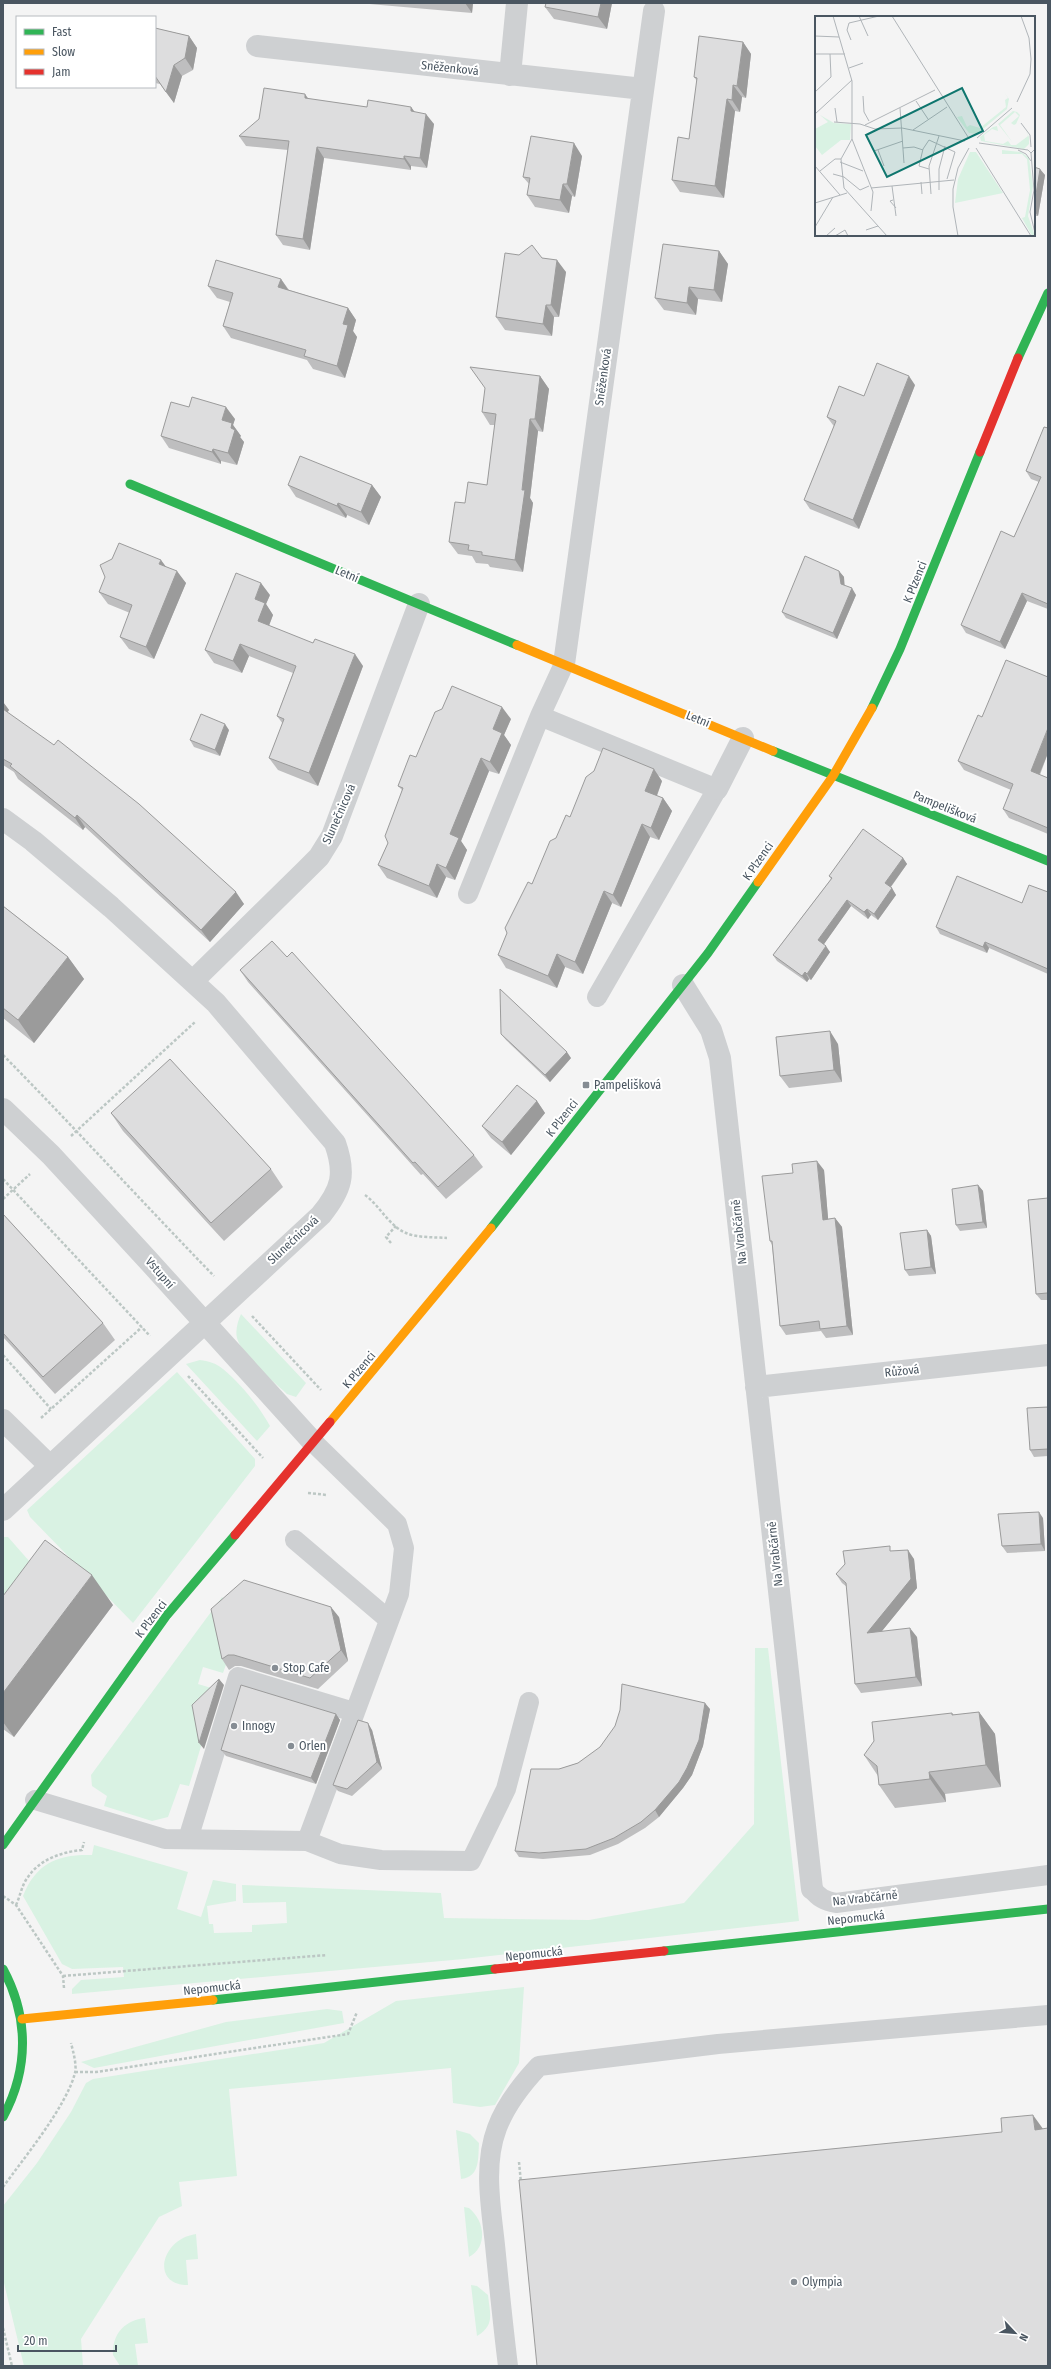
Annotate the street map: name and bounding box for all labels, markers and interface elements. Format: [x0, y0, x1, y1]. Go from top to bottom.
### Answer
legend [16, 16, 156, 88]
inset map [815, 16, 1035, 236]
text: Fast [52, 25, 71, 39]
text: Slow [52, 45, 75, 59]
street label: Sněženková [421, 58, 480, 78]
text: Jam [52, 65, 70, 79]
street label: Sněženková [592, 347, 614, 407]
street label: K Plzenci [900, 559, 930, 605]
street label: Letní [333, 563, 361, 585]
street label: Letní [684, 708, 712, 730]
street label: Slunečnicová [320, 782, 359, 846]
street label: Pampelišková [911, 788, 979, 826]
street label: K Plzenci [740, 839, 776, 883]
place label: Pampelišková [594, 1078, 661, 1092]
marker: Pampelišková [581, 1080, 591, 1090]
street label: K Plzenci [543, 1096, 581, 1140]
street label: Na Vrabčárně [729, 1199, 749, 1265]
street label: Slunečnicová [265, 1213, 321, 1267]
street label: Vstupní [143, 1254, 177, 1292]
street label: K Plzenci [340, 1349, 378, 1391]
street label: Růžová [884, 1362, 920, 1380]
street label: Na Vrabčárně [765, 1521, 785, 1587]
street label: K Plzenci [132, 1597, 170, 1641]
place label: Stop Cafe [283, 1661, 330, 1675]
marker: Stop Cafe [270, 1663, 280, 1673]
place label: Innogy [242, 1719, 276, 1733]
marker: Innogy [229, 1721, 239, 1731]
place label: Orlen [299, 1739, 326, 1753]
marker: Orlen [286, 1741, 296, 1751]
street label: Na Vrabčárně [832, 1888, 898, 1908]
street label: Nepomucká [827, 1908, 886, 1928]
street label: Nepomucká [505, 1944, 564, 1964]
street label: Nepomucká [183, 1978, 242, 1998]
place label: Olympia [802, 2275, 843, 2289]
marker: Olympia [789, 2277, 799, 2287]
north arrow [995, 2313, 1035, 2353]
scale bar [18, 2327, 116, 2353]
text: N [1016, 2331, 1031, 2343]
text: 20 m [24, 2334, 48, 2348]

